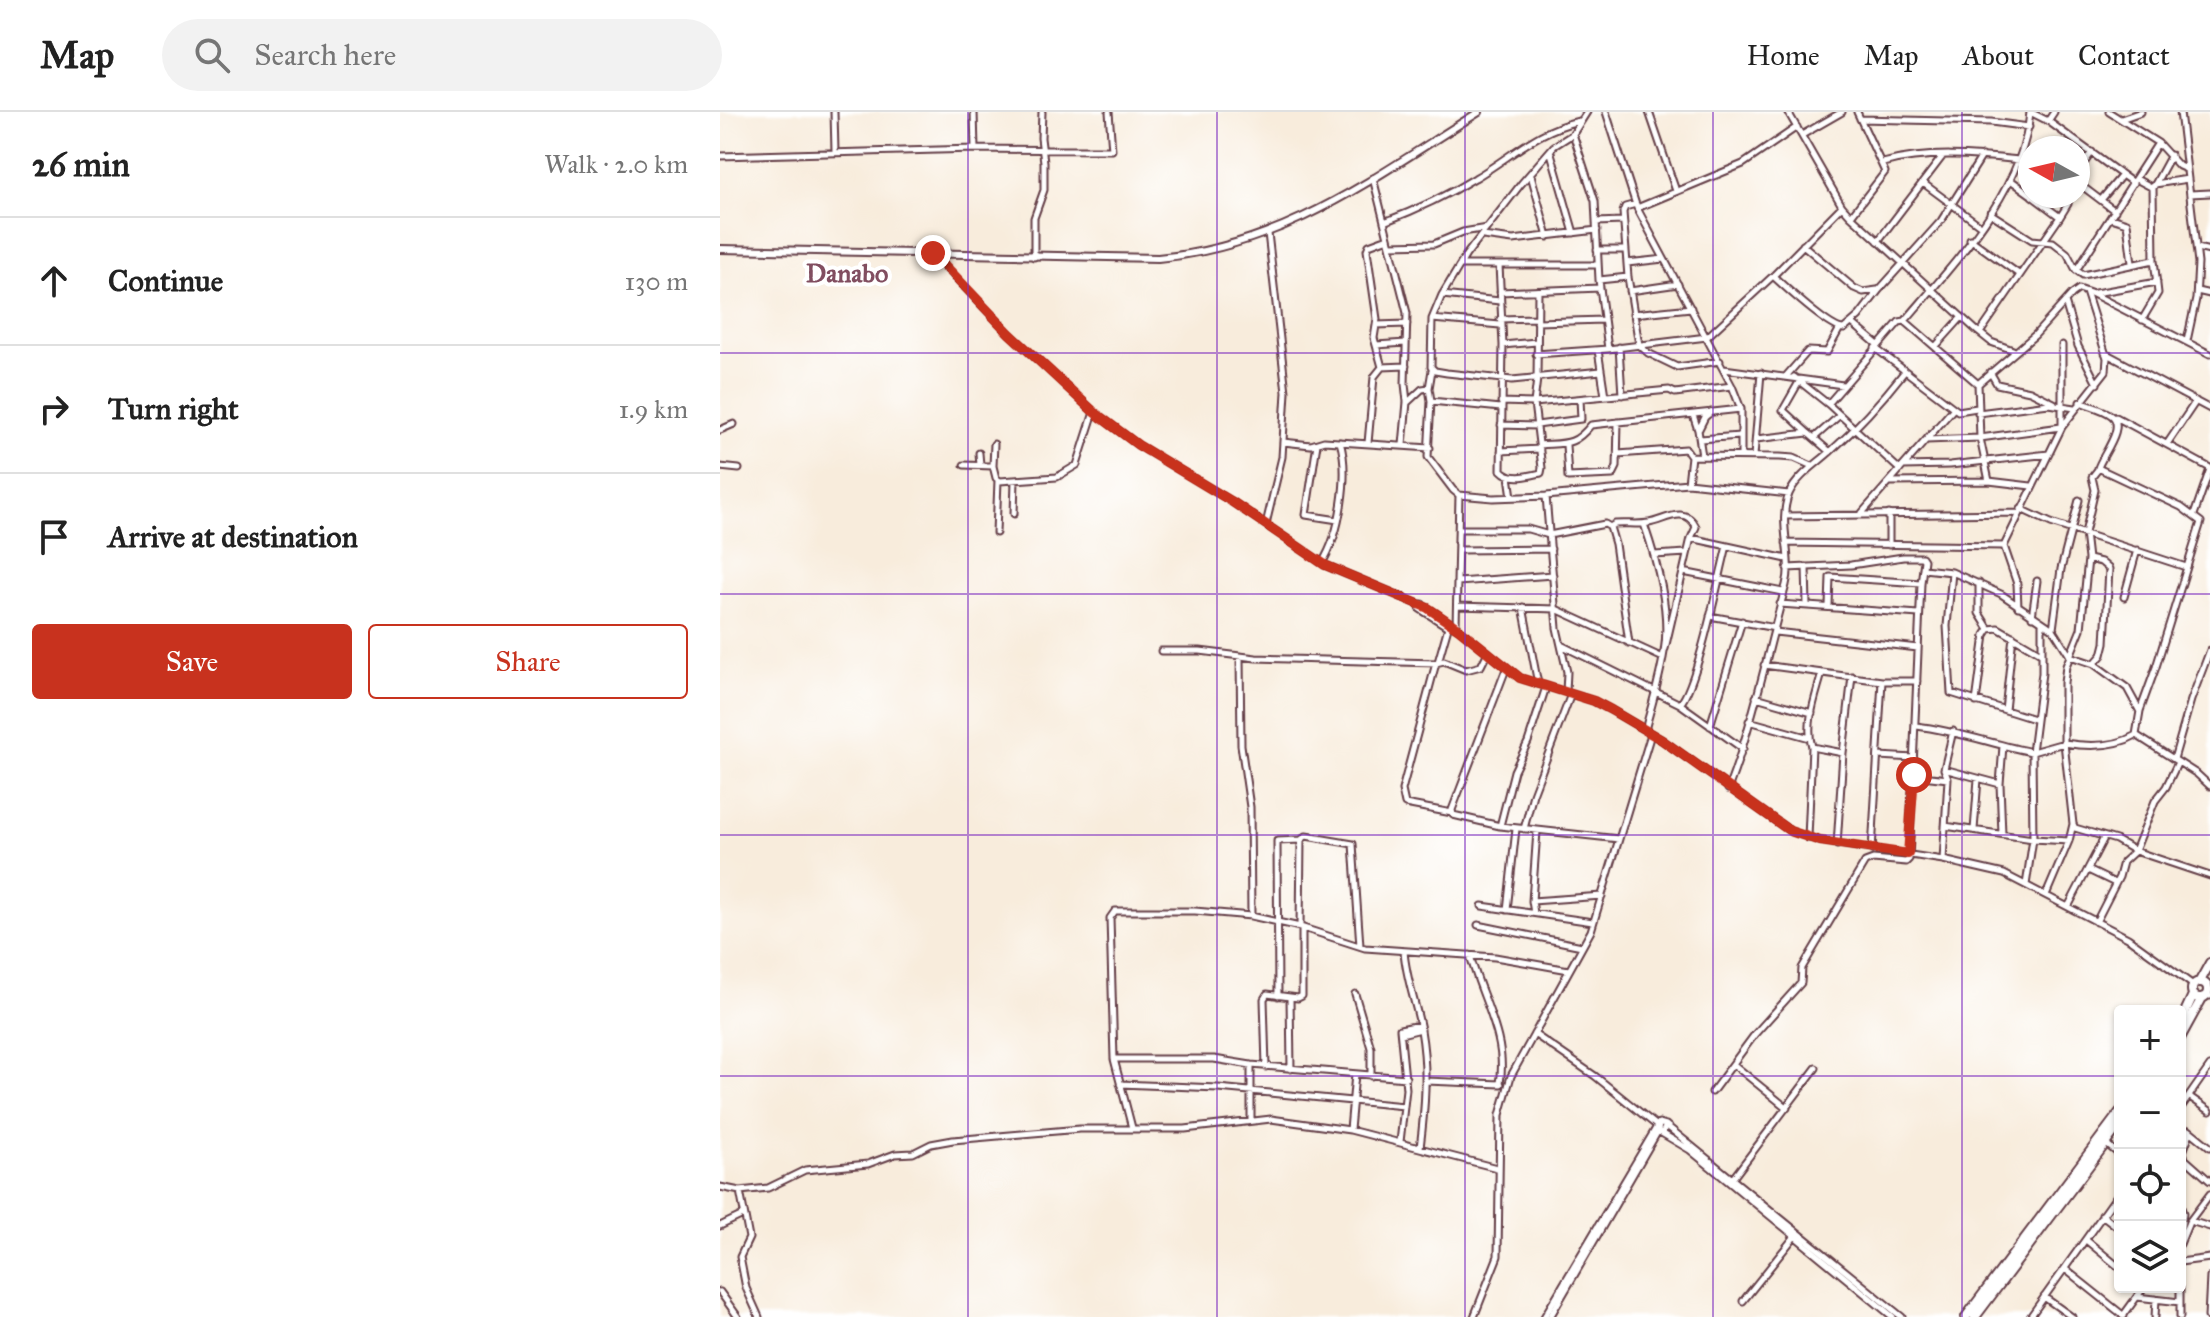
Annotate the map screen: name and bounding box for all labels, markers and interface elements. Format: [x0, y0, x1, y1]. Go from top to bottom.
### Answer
search box [162, 19, 722, 91]
text: Map [40, 32, 114, 78]
icon: search [190, 33, 234, 77]
text: Search here [254, 37, 396, 73]
text: Home [1747, 38, 1820, 73]
text: Map [1864, 38, 1918, 73]
text: About [1962, 38, 2034, 73]
text: Contact [2078, 38, 2170, 73]
north arrow [2018, 136, 2090, 208]
text: 26 min [32, 144, 130, 185]
text: Walk · 2.0 km [544, 148, 688, 180]
route end [915, 235, 951, 271]
district label: Danabo [806, 257, 888, 289]
icon: ahead [32, 259, 76, 303]
text: Continue [108, 263, 223, 299]
text: 130 m [625, 265, 688, 297]
icon: right [32, 387, 76, 431]
text: Turn right [108, 391, 239, 427]
text: 1.9 km [619, 393, 688, 425]
icon: arrive [32, 515, 76, 559]
text: Arrive at destination [108, 519, 358, 555]
button: Save [32, 624, 352, 699]
button: Share [368, 624, 688, 699]
route start [1896, 757, 1932, 793]
map controls [2114, 1005, 2186, 1293]
button: + [2114, 1005, 2186, 1077]
button: − [2114, 1077, 2186, 1149]
button: locate [2114, 1149, 2186, 1221]
button: layers [2114, 1221, 2186, 1293]

